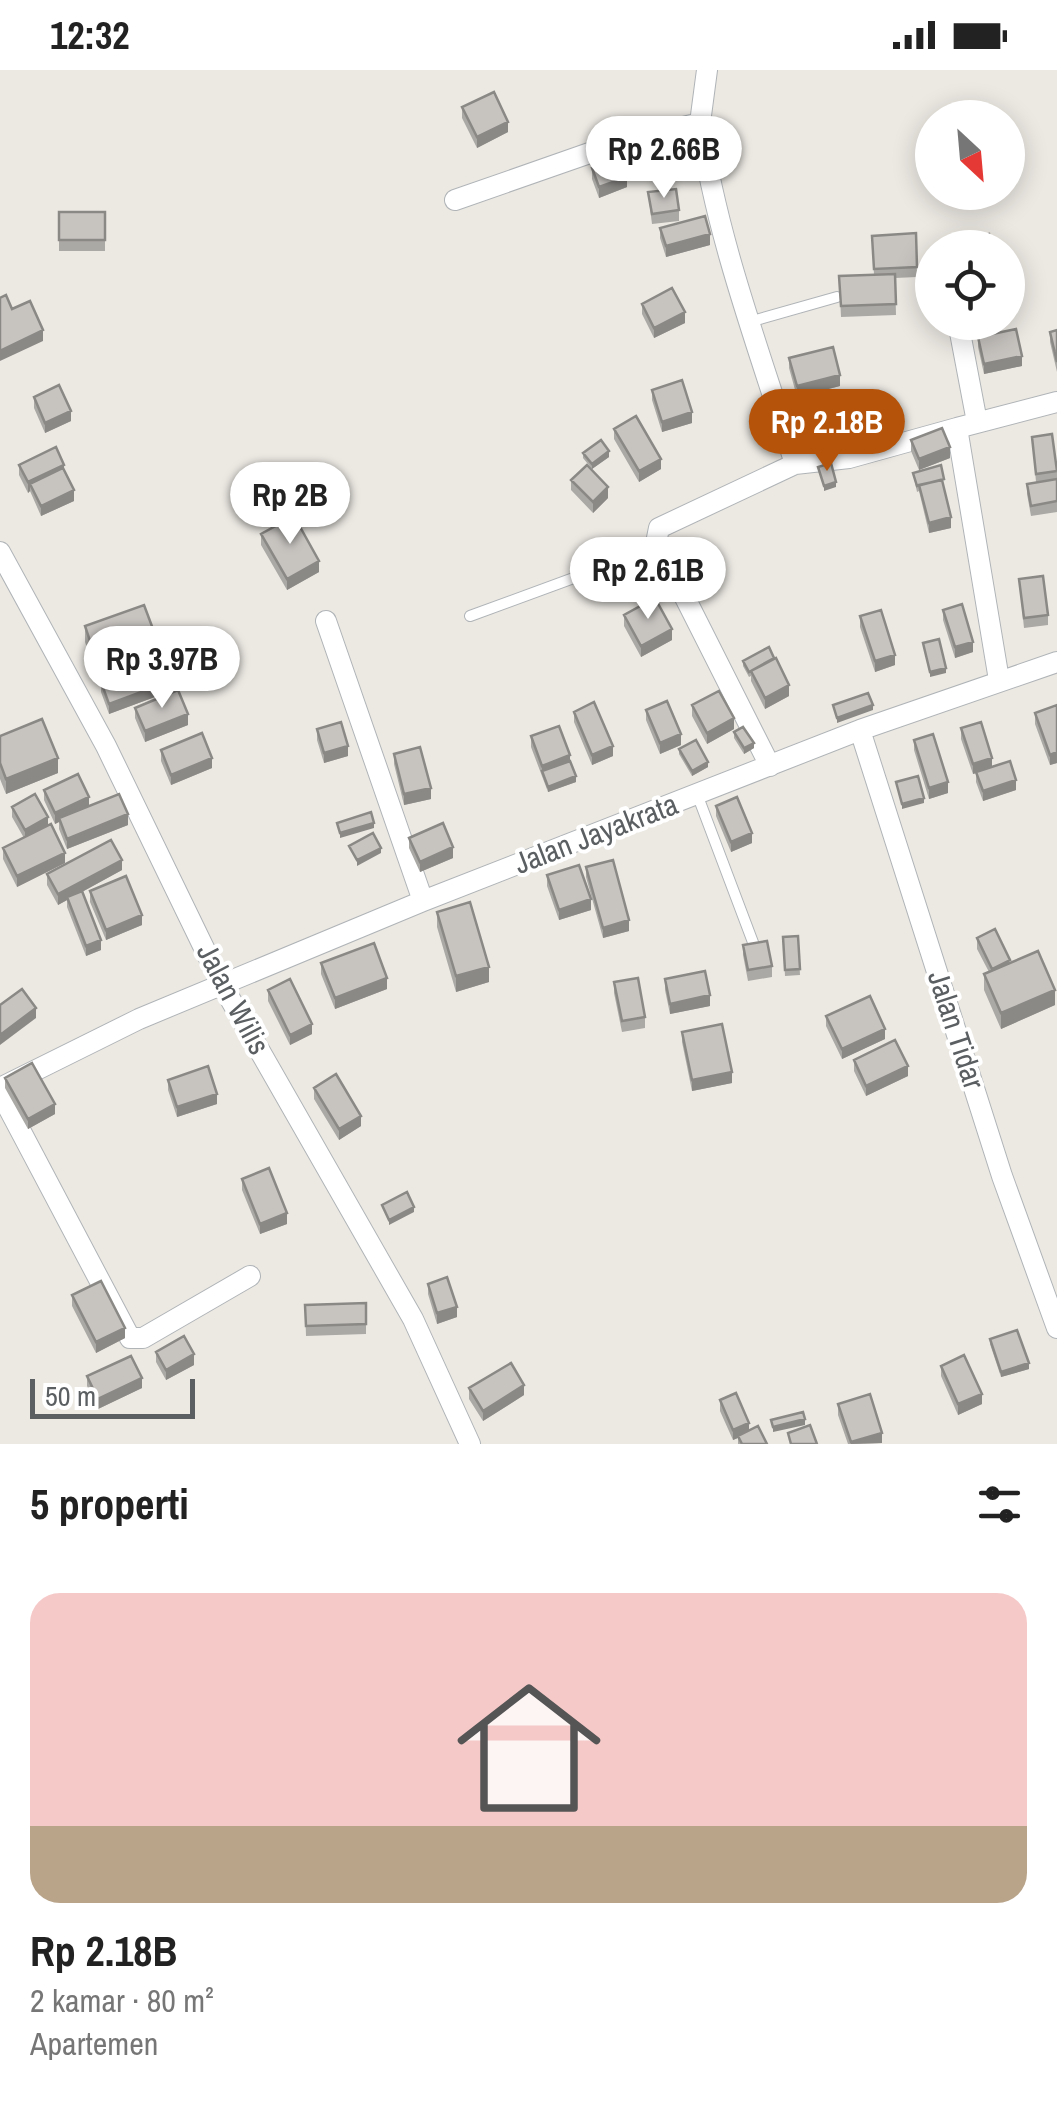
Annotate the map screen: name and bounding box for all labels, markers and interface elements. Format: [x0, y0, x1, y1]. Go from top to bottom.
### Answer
text: 12:32 [50, 10, 130, 61]
north arrow [915, 100, 1025, 210]
map controls [915, 100, 1025, 340]
pin: Rp 2.66B [561, 116, 767, 201]
text: Rp 2.66B [608, 127, 720, 170]
button: locate [915, 230, 1025, 340]
pin: Rp 2.18B [724, 389, 930, 474]
text: Rp 2.18B [771, 400, 883, 443]
pin: Rp 2B [220, 462, 360, 547]
text: Rp 2B [252, 473, 328, 516]
pin: Rp 2.61B [545, 537, 751, 622]
text: Rp 2.61B [592, 548, 704, 591]
pin: Rp 3.97B [59, 626, 265, 711]
text: Rp 3.97B [106, 637, 218, 680]
street label: Jalan Jayakrata [508, 783, 684, 883]
street label: Jalan Wilis [188, 936, 280, 1061]
street label: Jalan Tidar [919, 965, 995, 1095]
scale bar [30, 1374, 195, 1418]
text: 50 m [45, 1377, 96, 1415]
text: 5 properti [30, 1476, 189, 1532]
icon: filters [972, 1477, 1027, 1532]
icon: home [439, 1658, 619, 1838]
text: Rp 2.18B [30, 1923, 177, 1979]
text: 2 kamar · 80 m² [30, 1979, 214, 2022]
text: Apartemen [30, 2022, 158, 2065]

